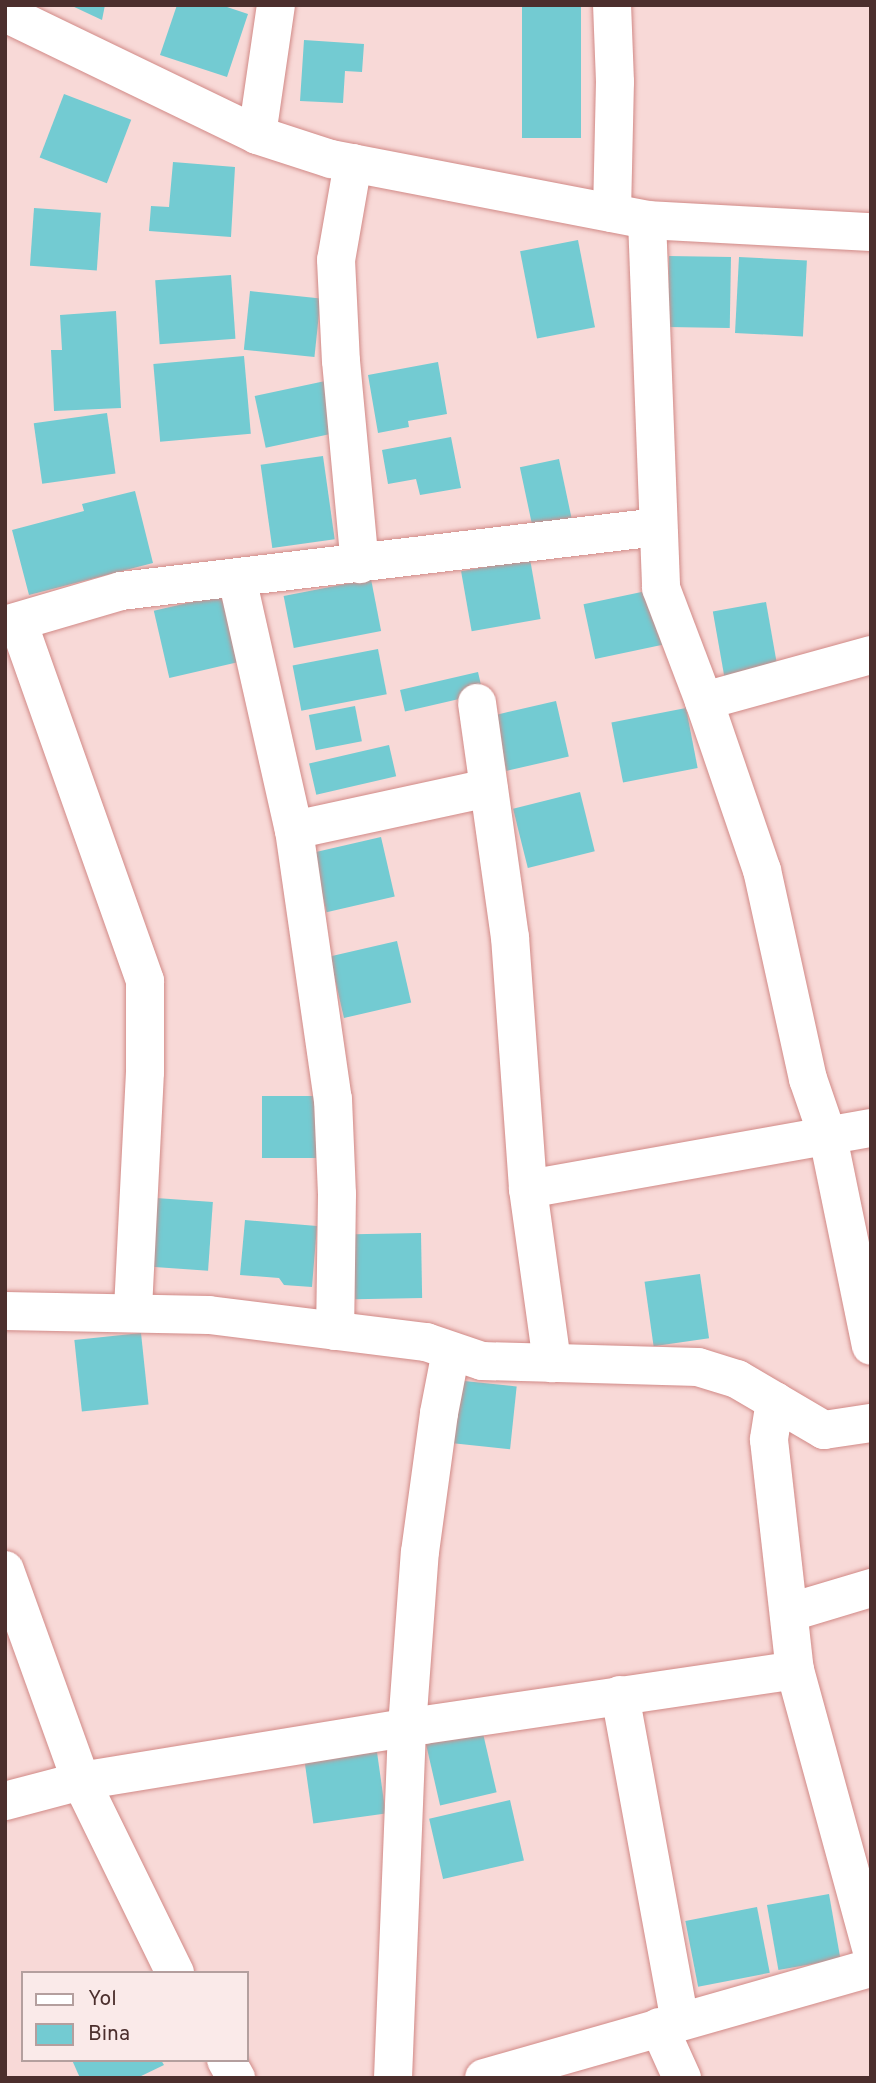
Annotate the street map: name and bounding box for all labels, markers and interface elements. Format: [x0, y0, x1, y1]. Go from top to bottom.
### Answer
legend [21, 1971, 248, 2062]
text: Yol [88, 1986, 117, 2013]
text: Bina [88, 2021, 130, 2048]

